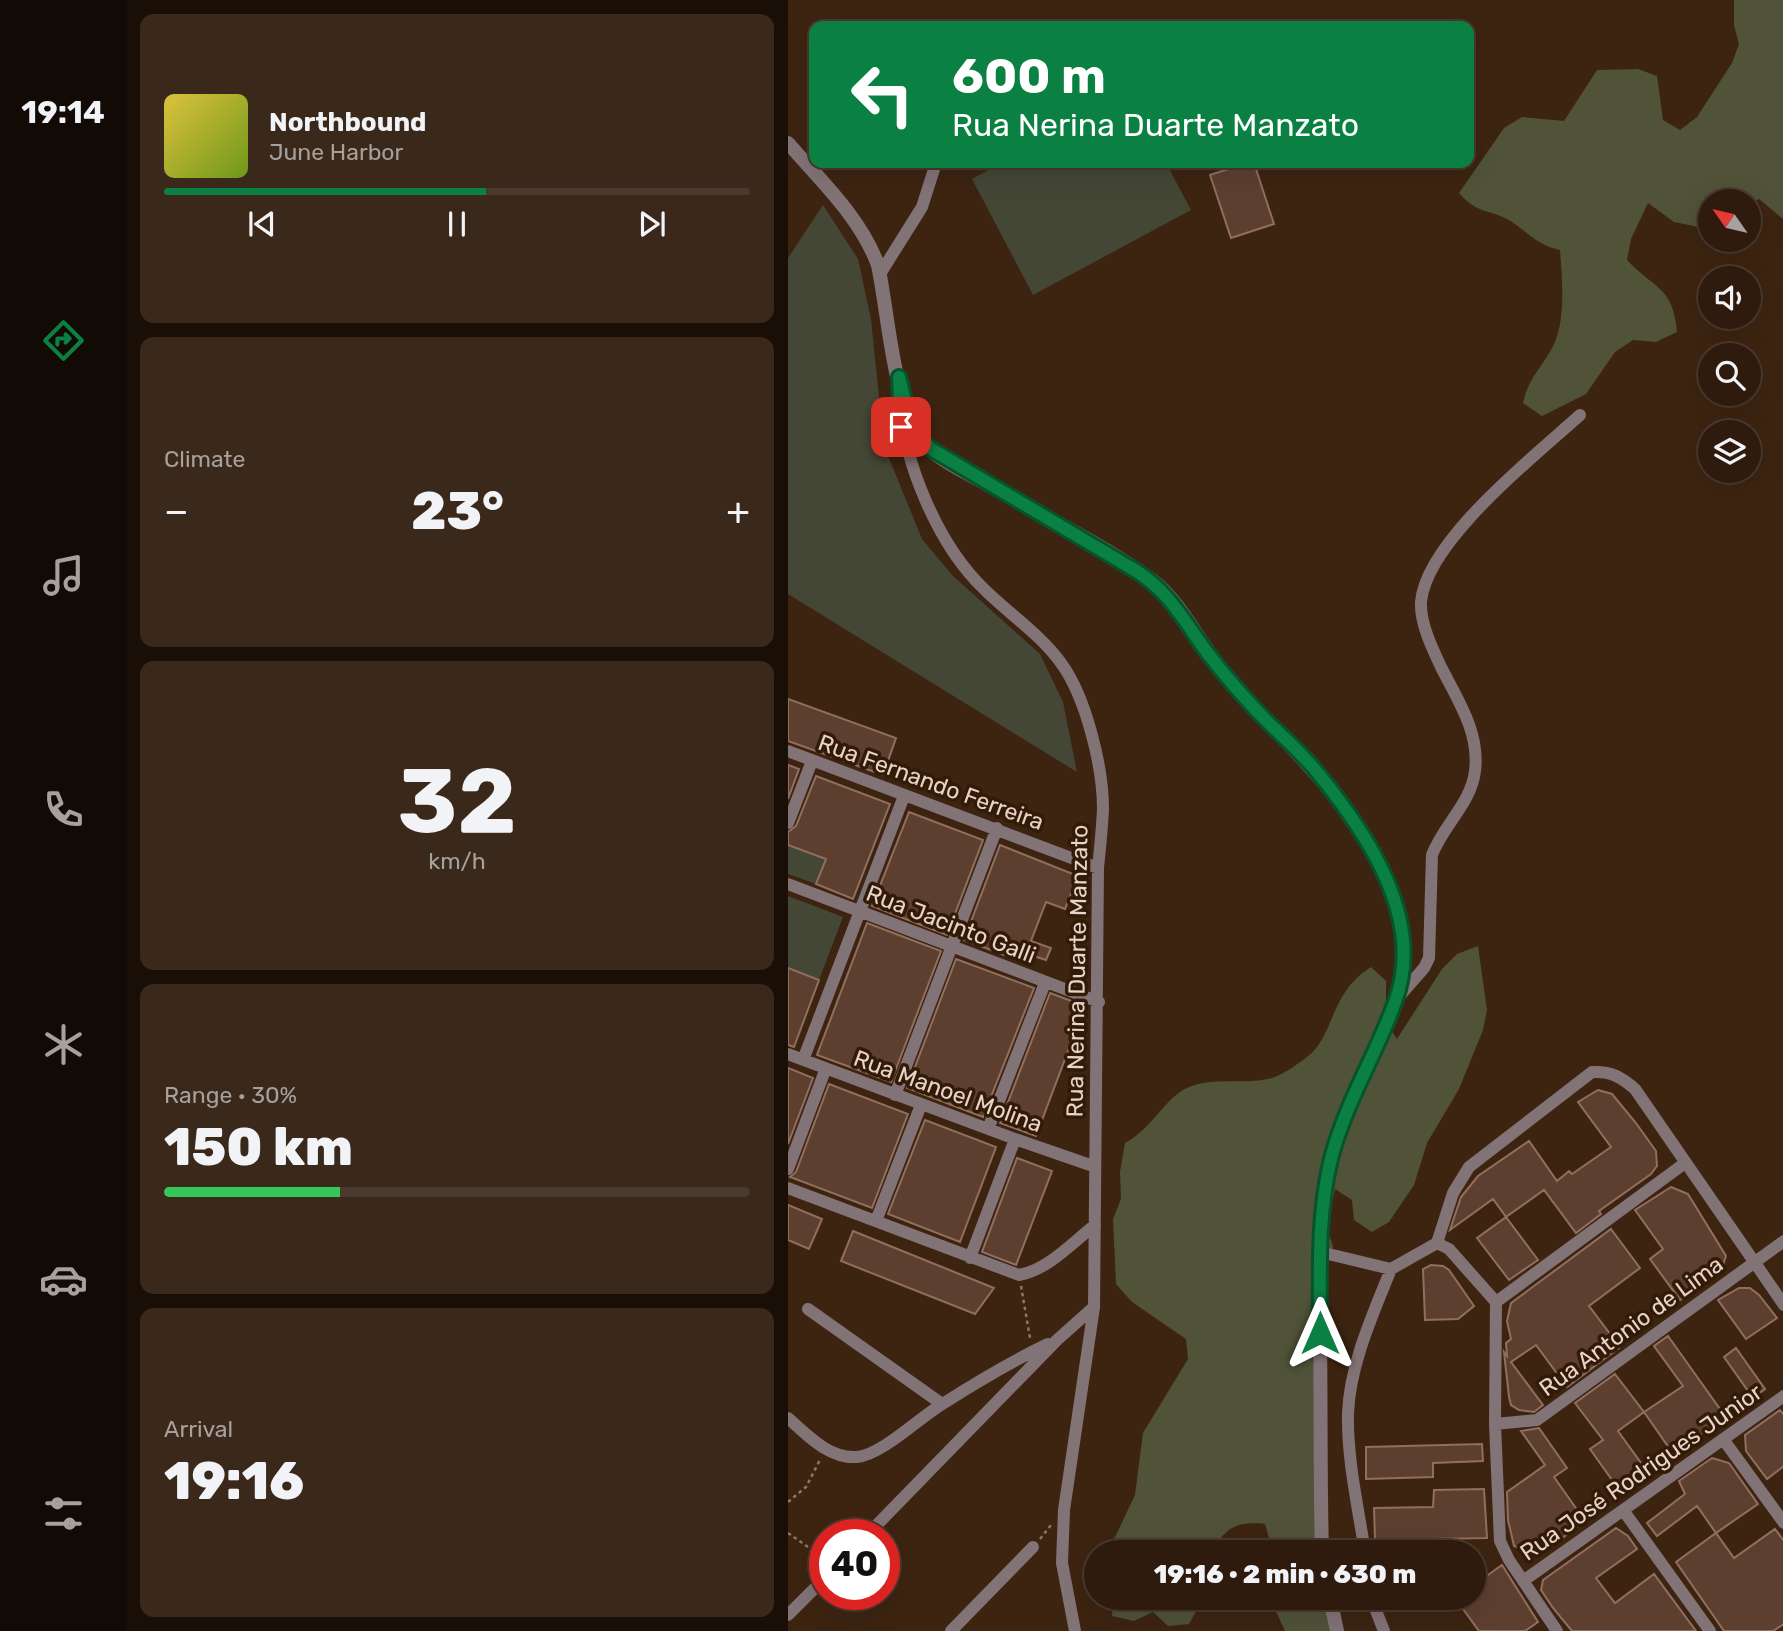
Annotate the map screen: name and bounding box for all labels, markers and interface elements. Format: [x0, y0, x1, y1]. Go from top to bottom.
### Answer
text: 600 m [952, 47, 1106, 105]
icon: left [837, 49, 928, 140]
text: 19:14 [21, 93, 105, 131]
text: Rua Nerina Duarte Manzato [952, 106, 1359, 144]
text: Northbound [269, 107, 427, 138]
text: June Harbor [269, 138, 403, 166]
north arrow [1698, 189, 1761, 252]
map controls [1698, 189, 1761, 483]
icon: previous [243, 205, 281, 243]
icon: pause [438, 205, 476, 243]
icon: next [633, 205, 671, 243]
button: sound [1698, 266, 1761, 329]
icon: directions [39, 316, 88, 365]
button: search [1698, 343, 1761, 406]
pin [871, 397, 931, 457]
icon: arrive [882, 408, 920, 446]
button: layers [1698, 420, 1761, 483]
text: Climate [164, 445, 245, 473]
text: 23° [411, 480, 504, 542]
text: − [164, 488, 189, 534]
text: + [726, 488, 750, 534]
icon: music [39, 551, 88, 600]
street label: Rua Fernando Ferreira [814, 728, 1048, 836]
text: 32 [397, 747, 517, 855]
icon: phone [39, 785, 88, 834]
street label: Rua Nerina Duarte Manzato [1060, 824, 1094, 1118]
text: km/h [428, 847, 486, 875]
street label: Rua Jacinto Galli [862, 879, 1040, 969]
icon: climate [39, 1020, 88, 1069]
street label: Rua Manoel Molina [850, 1044, 1046, 1138]
text: Range · 30% [164, 1081, 297, 1109]
text: 150 km [164, 1116, 353, 1178]
street label: Rua Antonio de Lima [1534, 1250, 1728, 1402]
icon: car [39, 1255, 88, 1304]
position arrow [1283, 1296, 1357, 1370]
street label: Rua José Rodrigues Junior [1515, 1378, 1768, 1566]
text: Arrival [164, 1415, 233, 1443]
text: 19:16 [164, 1450, 304, 1512]
icon: filters [39, 1489, 88, 1538]
speed limit sign: 40 [809, 1519, 900, 1610]
text: 19:16 · 2 min · 630 m [1154, 1559, 1416, 1590]

